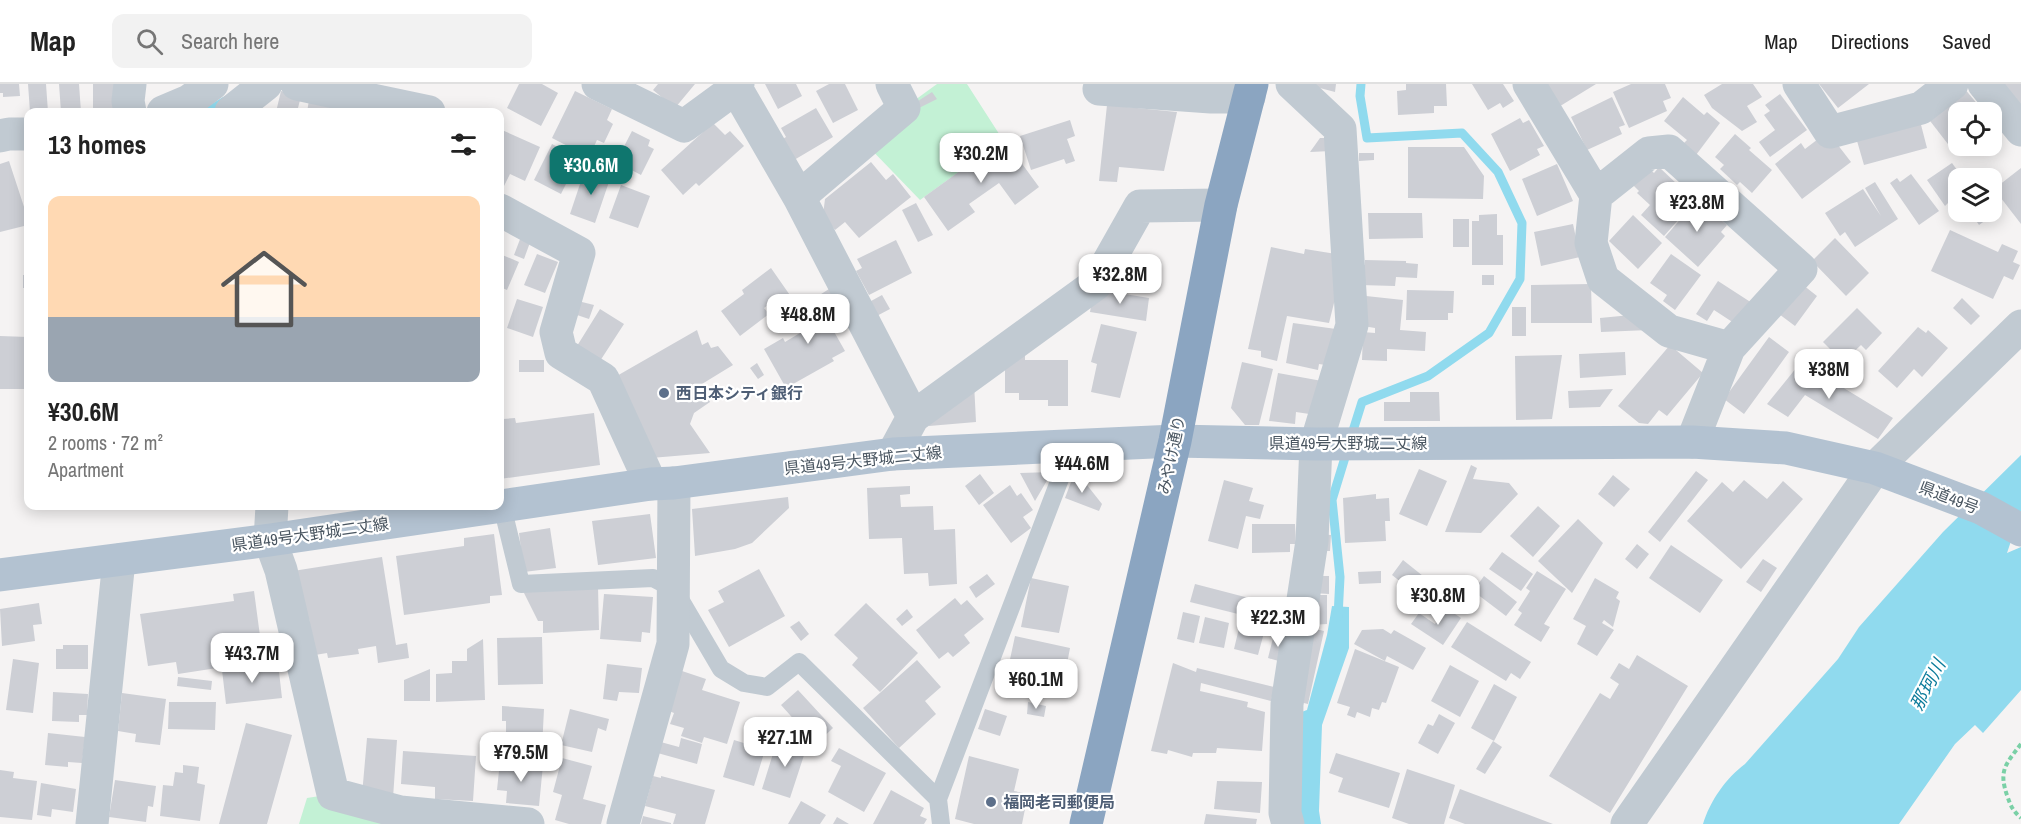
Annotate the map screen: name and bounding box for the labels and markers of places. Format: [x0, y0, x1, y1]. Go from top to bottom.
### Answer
pin: ¥30.2M [932, 133, 1030, 184]
pin: ¥30.6M [542, 145, 640, 196]
pin: ¥23.8M [1648, 182, 1746, 233]
pin: ¥32.8M [1071, 254, 1169, 305]
pin: ¥48.8M [759, 294, 857, 345]
pin: ¥38M [1793, 349, 1865, 400]
place label: 西日本シティ銀行 [676, 382, 803, 404]
marker: 西日本シティ銀行 [657, 386, 671, 400]
pin: ¥44.6M [1033, 443, 1131, 494]
pin: ¥30.8M [1389, 575, 1487, 626]
pin: ¥22.3M [1229, 597, 1327, 648]
pin: ¥43.7M [203, 633, 301, 684]
pin: ¥60.1M [987, 659, 1085, 710]
pin: ¥27.1M [736, 717, 834, 768]
pin: ¥79.5M [472, 732, 570, 783]
place label: 福岡老司郵便局 [1003, 791, 1115, 813]
marker: 福岡老司郵便局 [984, 795, 998, 809]

